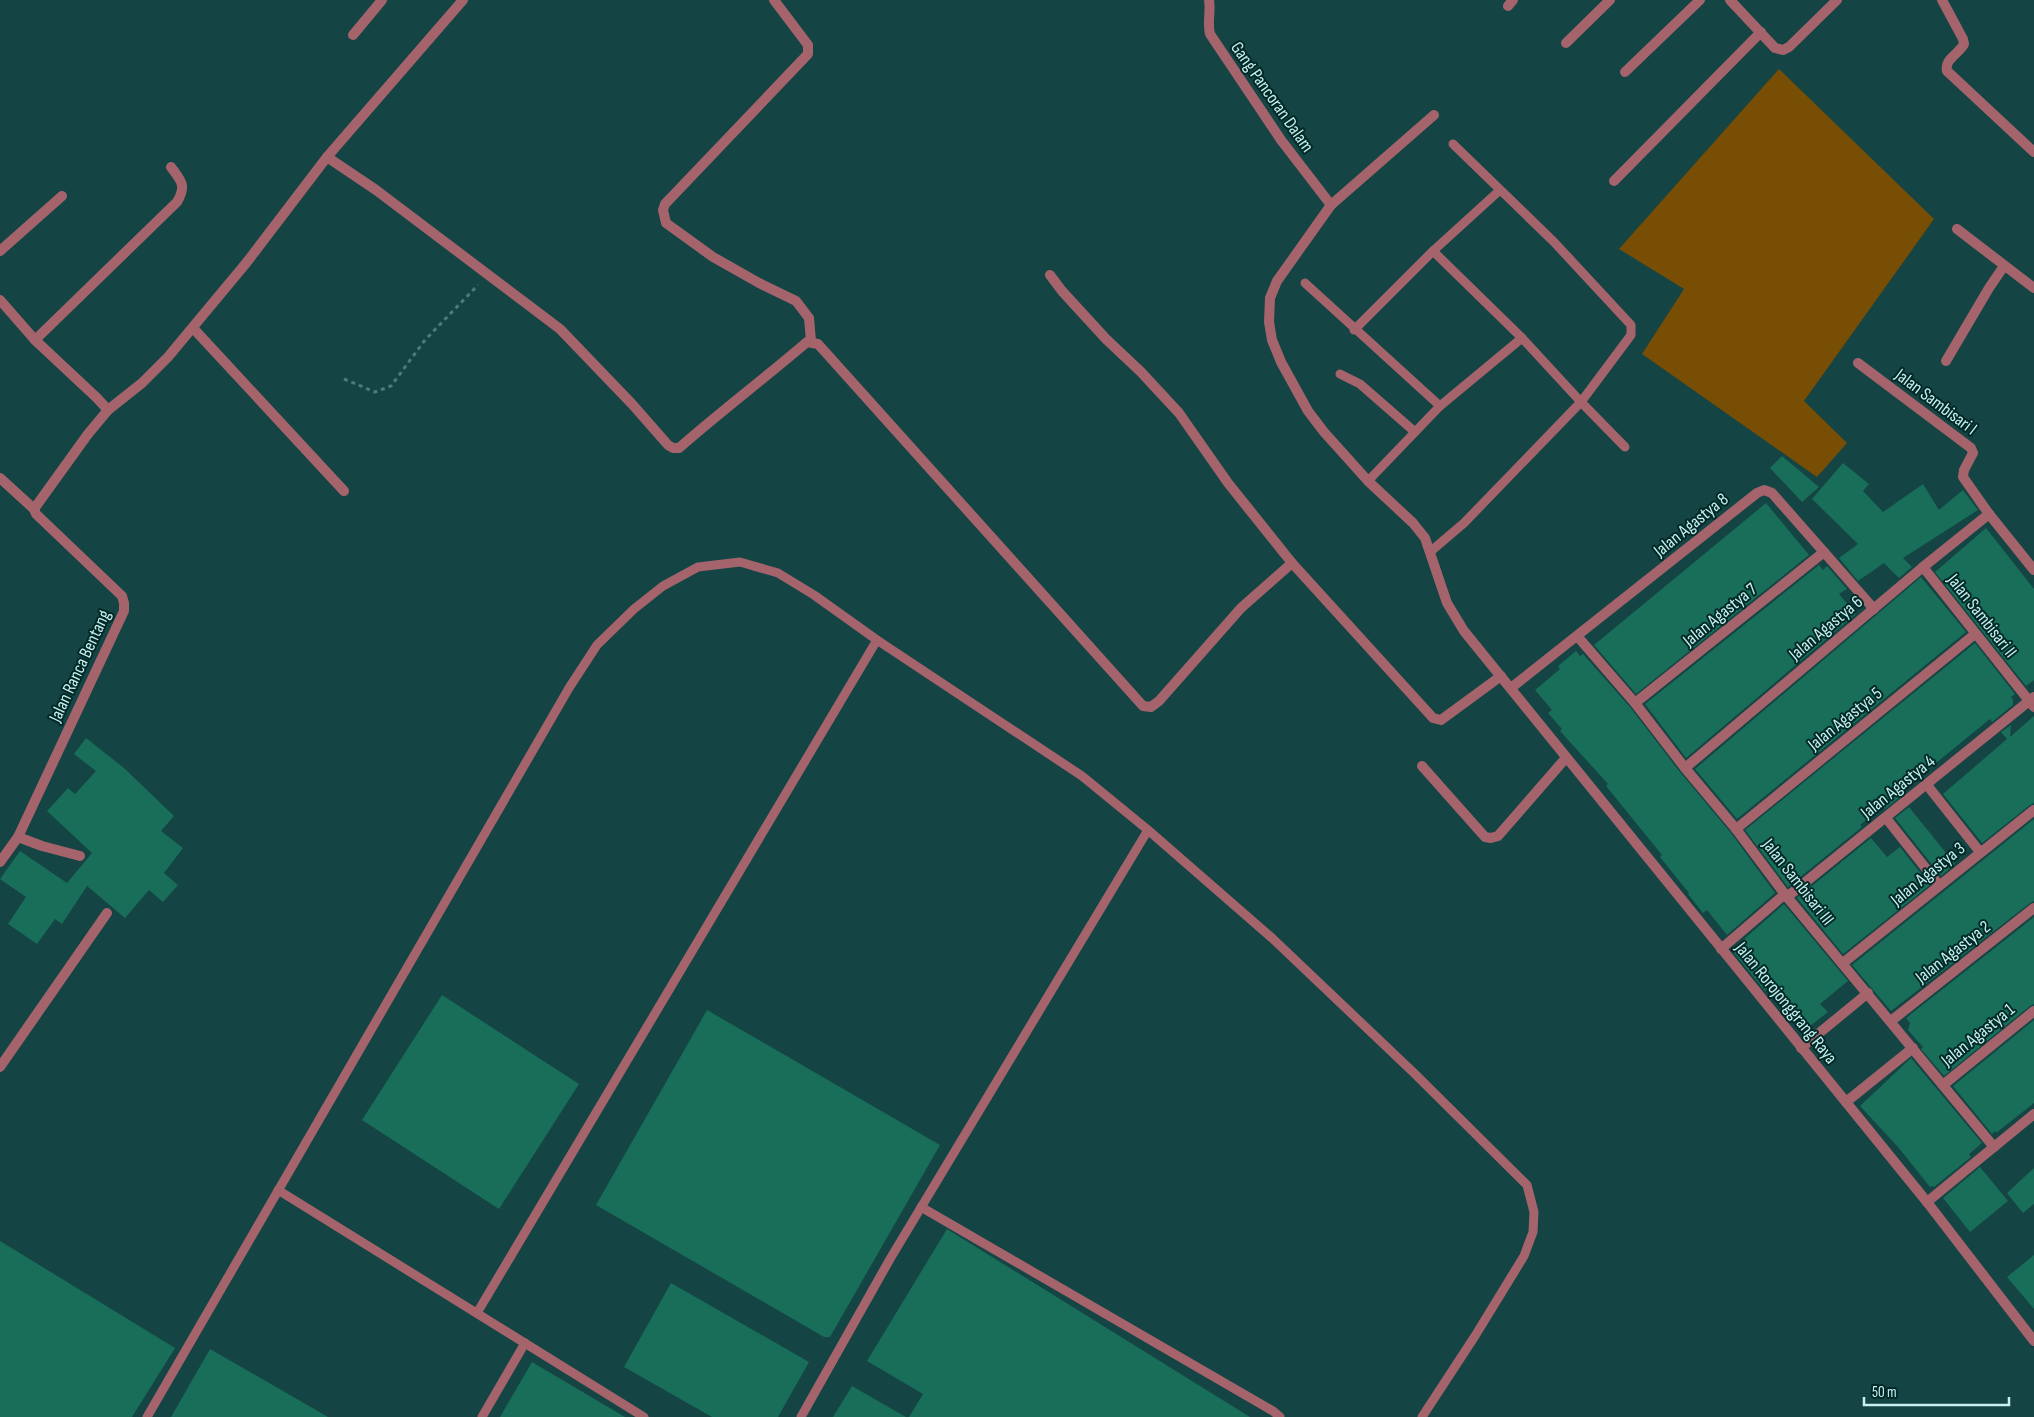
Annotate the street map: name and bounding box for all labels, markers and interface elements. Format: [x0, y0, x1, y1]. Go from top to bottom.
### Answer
street label: Gang Pancoran Dalam [1226, 38, 1318, 156]
street label: Jalan Sambisari I [1890, 364, 1981, 440]
street label: Jalan Agastya 8 [1649, 489, 1733, 562]
street label: Jalan Sambisari II [1942, 569, 2021, 662]
street label: Jalan Agastya 7 [1678, 578, 1762, 652]
street label: Jalan Agastya 6 [1784, 591, 1867, 665]
street label: Jalan Ranca Bentang [44, 607, 115, 726]
street label: Jalan Agastya 5 [1803, 683, 1886, 756]
street label: Jalan Agastya 4 [1856, 750, 1940, 824]
street label: Jalan Sambisari III [1757, 834, 1838, 929]
street label: Jalan Agastya 3 [1886, 838, 1969, 911]
street label: Jalan Agastya 2 [1911, 916, 1995, 988]
street label: Jalan Rorojonggrang Raya [1730, 937, 1841, 1068]
street label: Jalan Agastya 1 [1936, 999, 2019, 1071]
scale bar [1864, 1374, 2009, 1406]
text: 50 m [1872, 1383, 1897, 1402]

